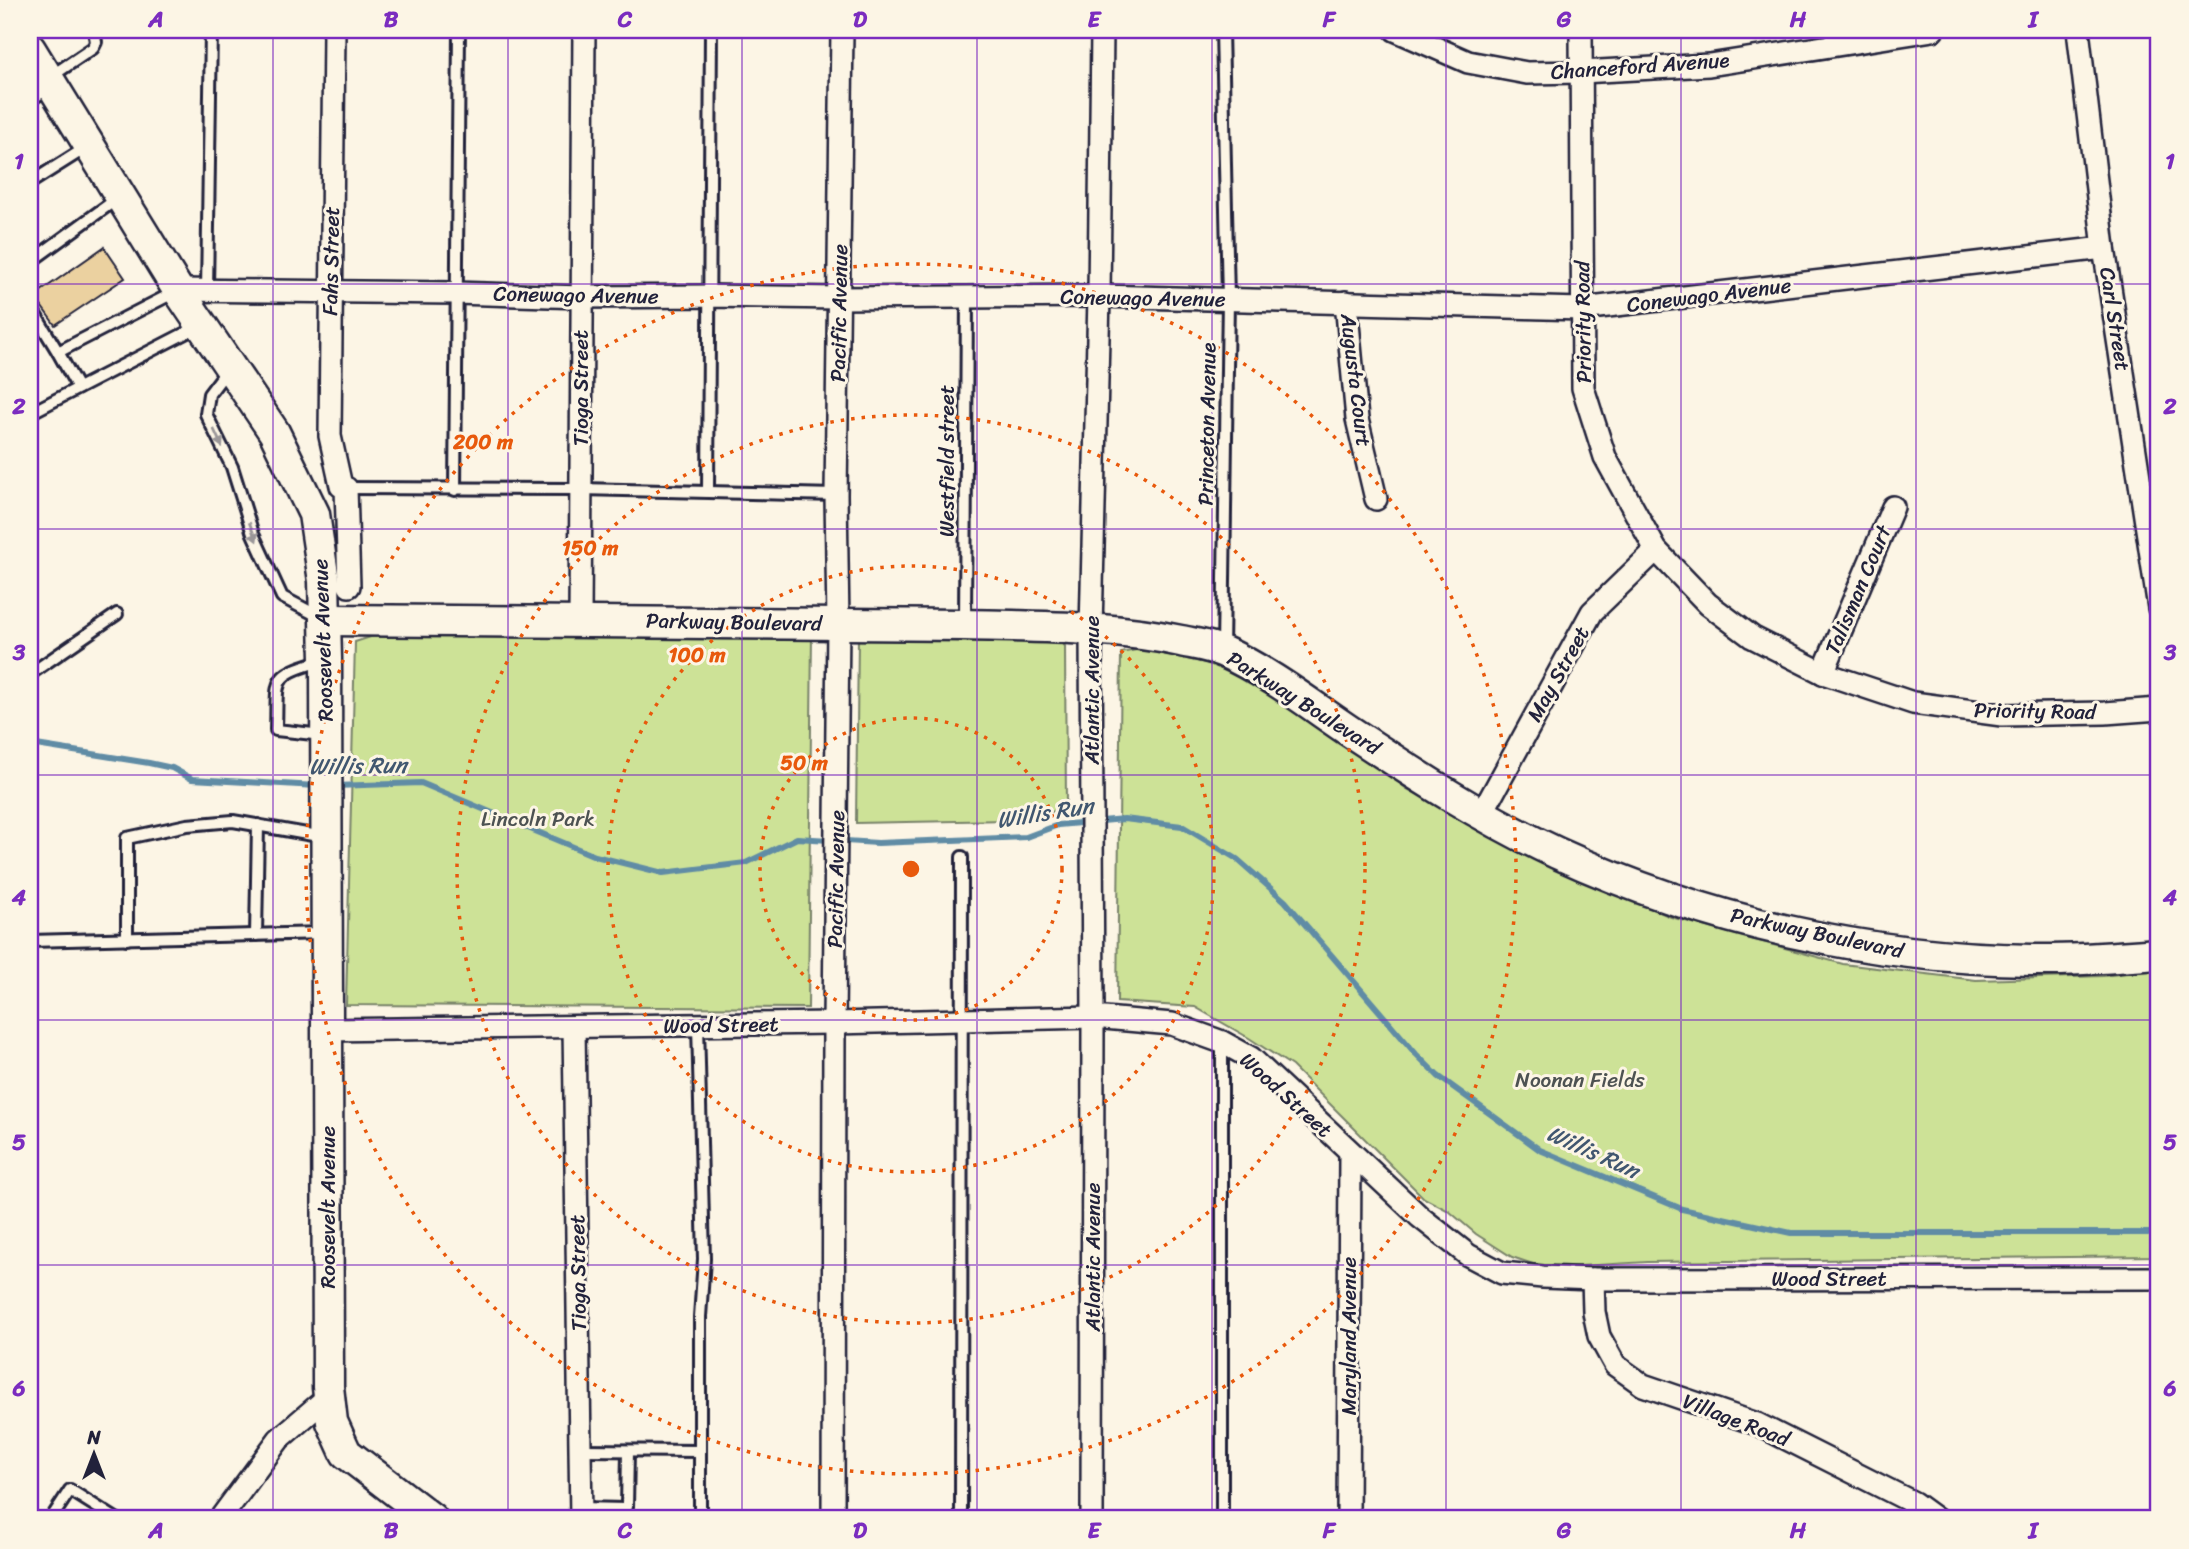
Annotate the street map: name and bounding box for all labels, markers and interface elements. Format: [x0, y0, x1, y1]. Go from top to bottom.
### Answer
text: A [147, 0, 164, 40]
text: B [384, 0, 399, 40]
text: C [617, 0, 633, 40]
text: D [853, 0, 868, 40]
text: E [1088, 0, 1103, 40]
text: F [1322, 0, 1337, 40]
text: G [1556, 0, 1572, 40]
text: H [1789, 0, 1807, 40]
text: I [2027, 0, 2039, 40]
street label: Chanceford Avenue [1549, 41, 1731, 91]
text: 1 [14, 141, 24, 182]
text: 1 [2165, 141, 2175, 182]
street label: Fahs Street [311, 206, 351, 316]
street label: Pacific Avenue [819, 243, 859, 382]
street label: Priority Road [1563, 259, 1603, 383]
street label: Carl Street [2088, 264, 2142, 374]
street label: Conewago Avenue [1625, 266, 1794, 324]
street label: Conewago Avenue [493, 275, 659, 315]
street label: Conewago Avenue [1060, 278, 1226, 318]
street label: Augusta Court [1329, 310, 1383, 449]
street label: Tioga Street [562, 330, 600, 446]
street label: Princeton Avenue [1187, 342, 1227, 506]
street label: Westfield street [928, 385, 966, 537]
text: 2 [11, 386, 26, 427]
text: 2 [2162, 386, 2177, 427]
text: 200 m [452, 423, 514, 461]
one-way arrow [212, 428, 224, 448]
street label: Talisman Court [1814, 518, 1903, 661]
one-way arrow [248, 522, 259, 543]
text: 150 m [562, 529, 619, 567]
street label: Roosevelt Avenue [301, 558, 345, 722]
street label: Parkway Boulevard [646, 601, 824, 643]
street label: Atlantic Avenue [1073, 615, 1111, 765]
street label: May Street [1516, 619, 1600, 729]
text: 3 [12, 632, 26, 673]
text: 3 [2163, 632, 2177, 673]
text: 100 m [668, 636, 726, 674]
street label: Parkway Boulevard [1219, 640, 1390, 767]
street label: Priority Road [1974, 691, 2098, 731]
text: 50 m [780, 744, 829, 782]
water label: Willis Run [309, 745, 410, 787]
water label: Willis Run [994, 785, 1099, 841]
park label: Lincoln Park [481, 800, 595, 838]
street label: Pacific Avenue [816, 809, 856, 948]
centre of rings [899, 857, 923, 881]
text: 4 [11, 877, 27, 918]
text: 4 [2162, 877, 2178, 918]
street label: Parkway Boulevard [1727, 896, 1909, 970]
street label: Wood Street [663, 1005, 779, 1045]
street label: Wood Street [1231, 1042, 1341, 1148]
park label: Noonan Fields [1515, 1061, 1645, 1099]
water label: Willis Run [1540, 1113, 1648, 1192]
text: 5 [12, 1122, 26, 1163]
text: 5 [2163, 1122, 2177, 1163]
street label: Roosevelt Avenue [309, 1125, 347, 1288]
street label: Atlantic Avenue [1074, 1182, 1112, 1332]
street label: Tioga Street [558, 1214, 598, 1332]
street label: Maryland Avenue [1330, 1256, 1368, 1415]
street label: Wood Street [1771, 1260, 1887, 1298]
text: 6 [11, 1368, 26, 1409]
text: 6 [2162, 1368, 2177, 1409]
street label: Village Road [1677, 1382, 1797, 1458]
north arrow [60, 1420, 130, 1490]
text: N [86, 1421, 101, 1454]
text: A [147, 1510, 164, 1549]
text: B [384, 1510, 399, 1549]
text: C [617, 1510, 633, 1549]
text: D [853, 1510, 868, 1549]
text: E [1088, 1510, 1103, 1549]
text: F [1322, 1510, 1337, 1549]
text: G [1556, 1510, 1572, 1549]
text: H [1789, 1510, 1807, 1549]
text: I [2027, 1510, 2039, 1549]

